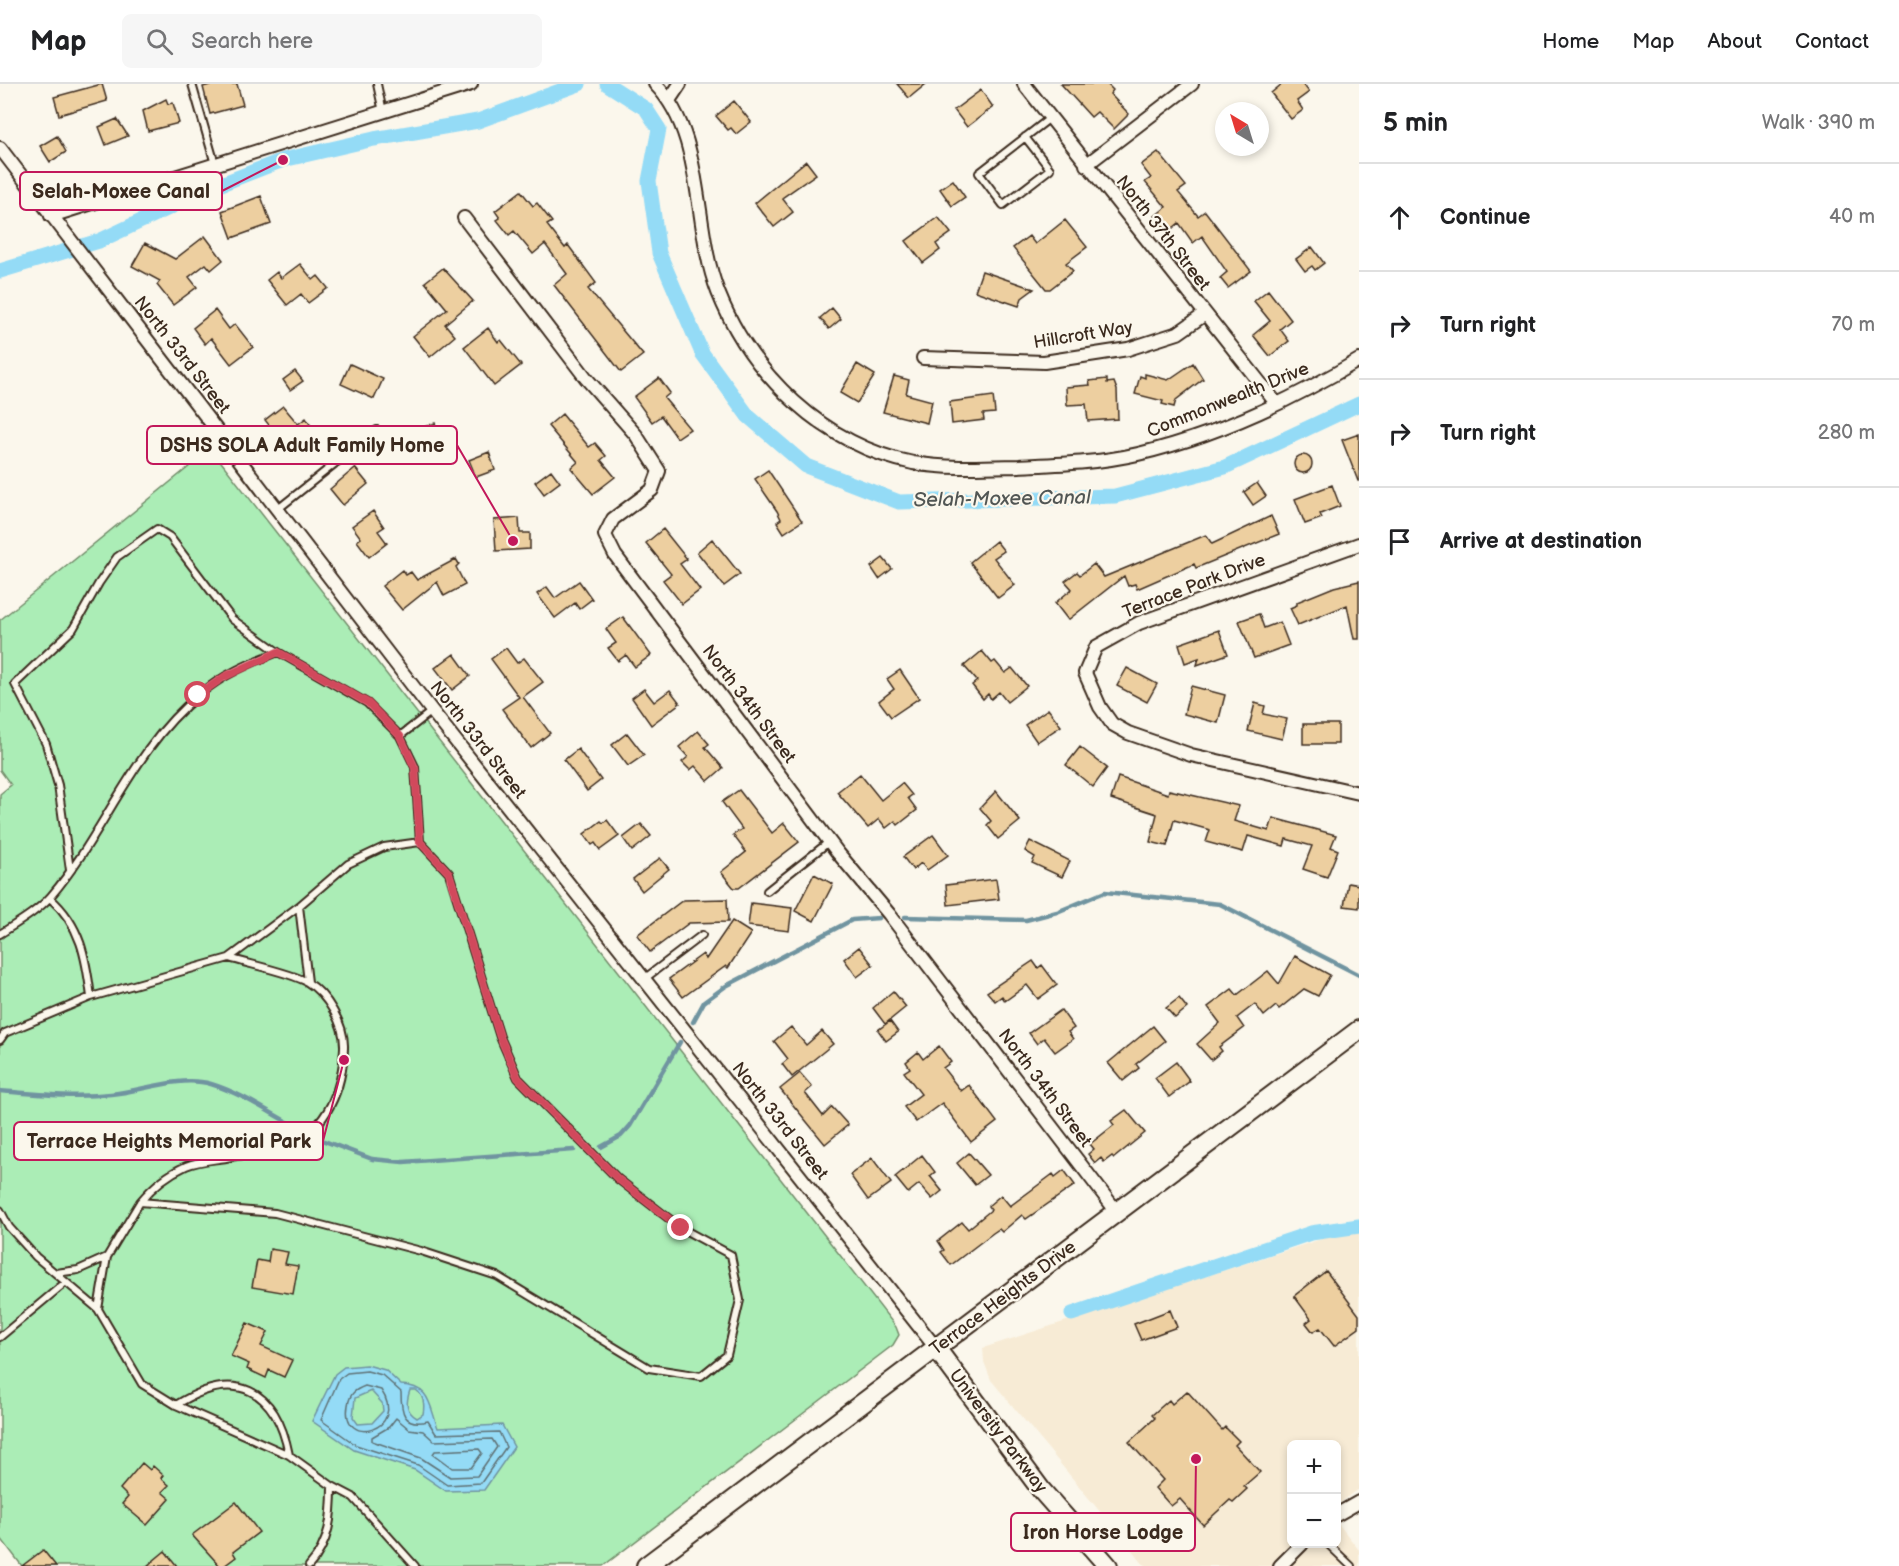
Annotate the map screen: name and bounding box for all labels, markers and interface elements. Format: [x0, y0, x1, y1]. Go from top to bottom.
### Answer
search box [122, 14, 542, 68]
text: Map [30, 25, 86, 58]
icon: search [143, 25, 176, 58]
text: Search here [191, 28, 313, 55]
text: Home [1542, 29, 1599, 54]
text: Map [1632, 29, 1674, 54]
text: About [1707, 29, 1762, 54]
text: Contact [1795, 29, 1869, 54]
north arrow [1215, 102, 1269, 156]
text: 5 min [1383, 108, 1448, 139]
text: Walk · 390 m [1762, 111, 1875, 135]
street label: North 37th Street [1112, 171, 1215, 295]
callout: Selah-Moxee Canal [20, 172, 222, 210]
text: Selah-Moxee Canal [32, 180, 210, 204]
icon: ahead [1383, 201, 1416, 234]
text: Continue [1440, 204, 1530, 231]
text: 40 m [1829, 205, 1875, 229]
street label: North 33rd Street [130, 292, 235, 418]
icon: right [1383, 309, 1416, 342]
text: Turn right [1440, 312, 1536, 339]
text: 70 m [1831, 313, 1875, 337]
street label: Hillcroft Way [1032, 317, 1135, 353]
street label: Commonwealth Drive [1144, 358, 1312, 442]
icon: right [1383, 417, 1416, 450]
text: Turn right [1440, 420, 1536, 447]
text: 280 m [1818, 421, 1875, 445]
callout: DSHS SOLA Adult Family Home [147, 426, 457, 464]
text: DSHS SOLA Adult Family Home [159, 434, 445, 458]
water label: Selah-Moxee Canal [913, 485, 1092, 513]
icon: arrive [1383, 525, 1416, 558]
text: Arrive at destination [1440, 528, 1642, 555]
street label: Terrace Park Drive [1120, 549, 1268, 623]
street label: North 34th Street [698, 641, 800, 767]
street label: North 33rd Street [426, 677, 531, 803]
route start [184, 681, 210, 707]
street label: North 34th Street [994, 1025, 1096, 1151]
street label: North 33rd Street [728, 1058, 833, 1184]
callout: Terrace Heights Memorial Park [14, 1122, 323, 1160]
text: Terrace Heights Memorial Park [27, 1130, 312, 1154]
route end [667, 1214, 693, 1240]
street label: Terrace Heights Drive [926, 1236, 1080, 1360]
street label: University Parkway [945, 1365, 1052, 1498]
map controls [1287, 1440, 1341, 1548]
button: + [1287, 1440, 1341, 1494]
button: − [1287, 1494, 1341, 1548]
callout: Iron Horse Lodge [1011, 1513, 1195, 1551]
text: Iron Horse Lodge [1023, 1521, 1183, 1545]

